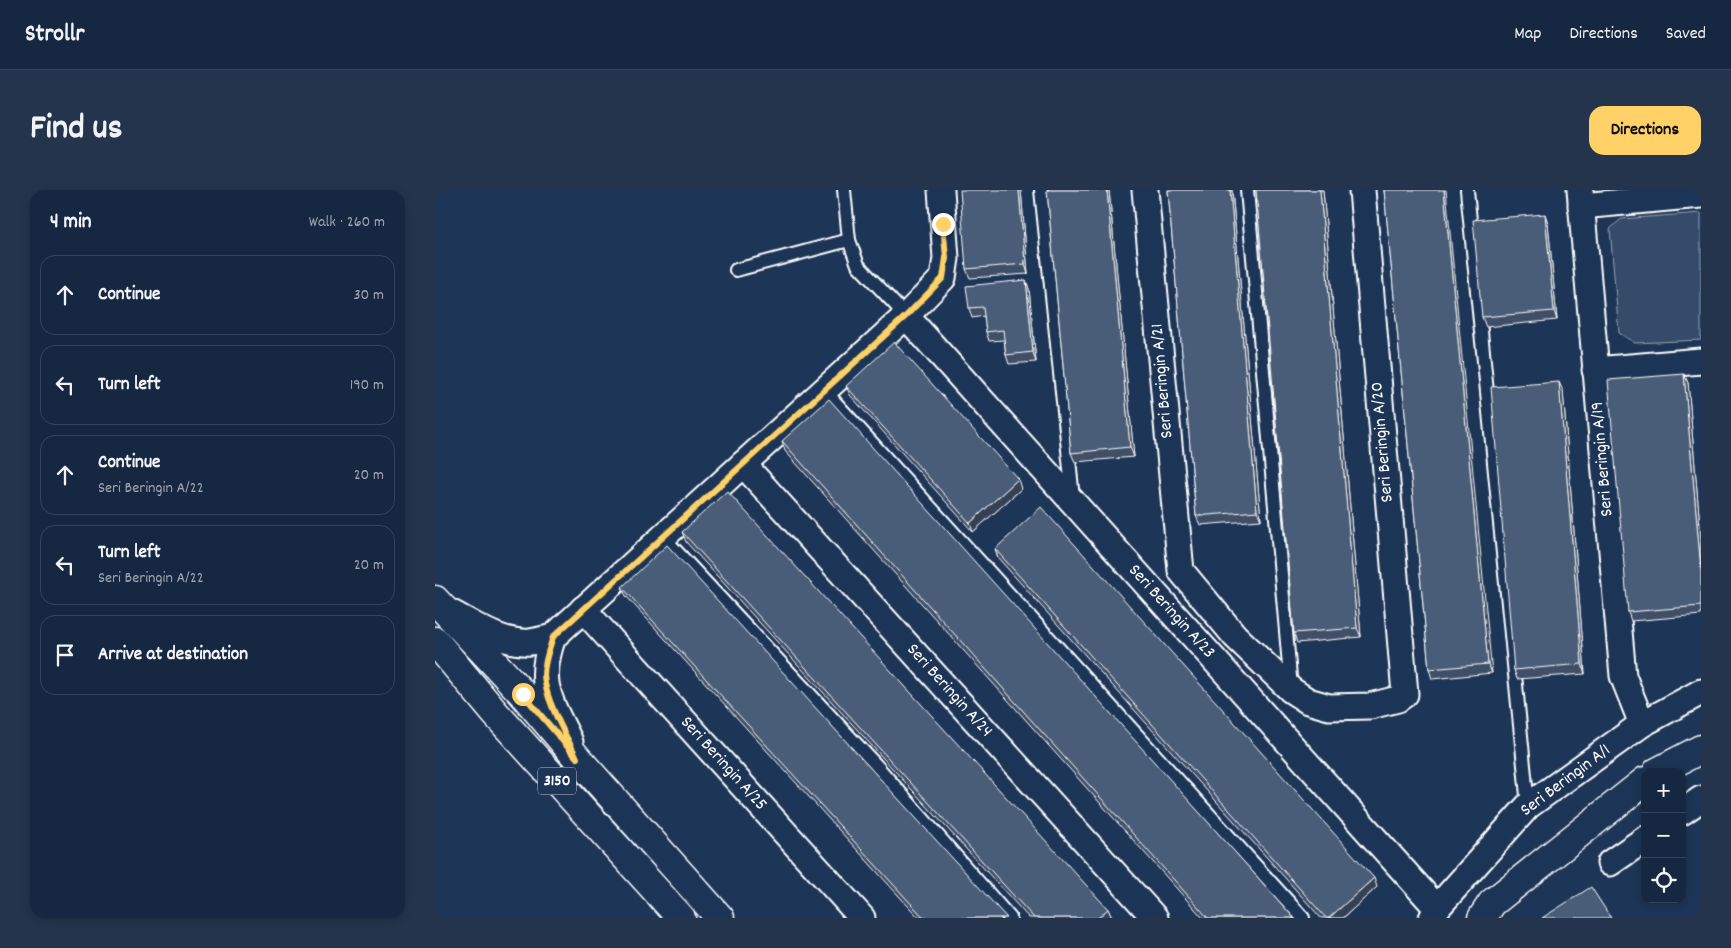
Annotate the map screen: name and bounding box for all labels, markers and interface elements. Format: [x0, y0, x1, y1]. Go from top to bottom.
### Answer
text: Strollr [25, 18, 84, 52]
text: Map [1514, 22, 1541, 47]
text: Directions [1569, 22, 1638, 47]
text: Saved [1666, 22, 1706, 47]
text: Find us [30, 105, 122, 155]
button: Directions [1589, 106, 1701, 155]
text: 4 min [50, 208, 92, 238]
text: Walk · 260 m [309, 211, 385, 234]
route end [932, 213, 955, 236]
icon: ahead [51, 281, 79, 309]
text: Continue [98, 282, 160, 309]
text: 30 m [354, 284, 384, 307]
street label: Seri Beringin A/21 [1146, 323, 1180, 439]
icon: left [51, 371, 79, 399]
text: Turn left [98, 372, 161, 399]
text: 190 m [350, 374, 384, 397]
street label: Seri Beringin A/20 [1365, 381, 1401, 503]
street label: Seri Beringin A/19 [1586, 400, 1620, 518]
text: Continue [98, 450, 160, 477]
icon: ahead [51, 461, 79, 489]
text: 20 m [354, 464, 384, 487]
text: Seri Beringin A/22 [98, 477, 204, 500]
text: Turn left [98, 540, 161, 567]
icon: left [51, 551, 79, 579]
text: 20 m [354, 554, 384, 577]
street label: Seri Beringin A/23 [1122, 559, 1220, 665]
text: Seri Beringin A/22 [98, 567, 204, 590]
street label: Seri Beringin A/24 [900, 639, 998, 743]
icon: arrive [51, 641, 79, 669]
text: Arrive at destination [98, 642, 248, 669]
route start [512, 683, 535, 706]
street label: Seri Beringin A/25 [674, 711, 772, 817]
street label: Seri Beringin A/1 [1516, 739, 1616, 823]
road number: 3150 [538, 768, 576, 794]
map controls [1641, 768, 1686, 903]
button: + [1641, 768, 1686, 813]
button: − [1641, 813, 1686, 858]
button: locate [1641, 858, 1686, 903]

